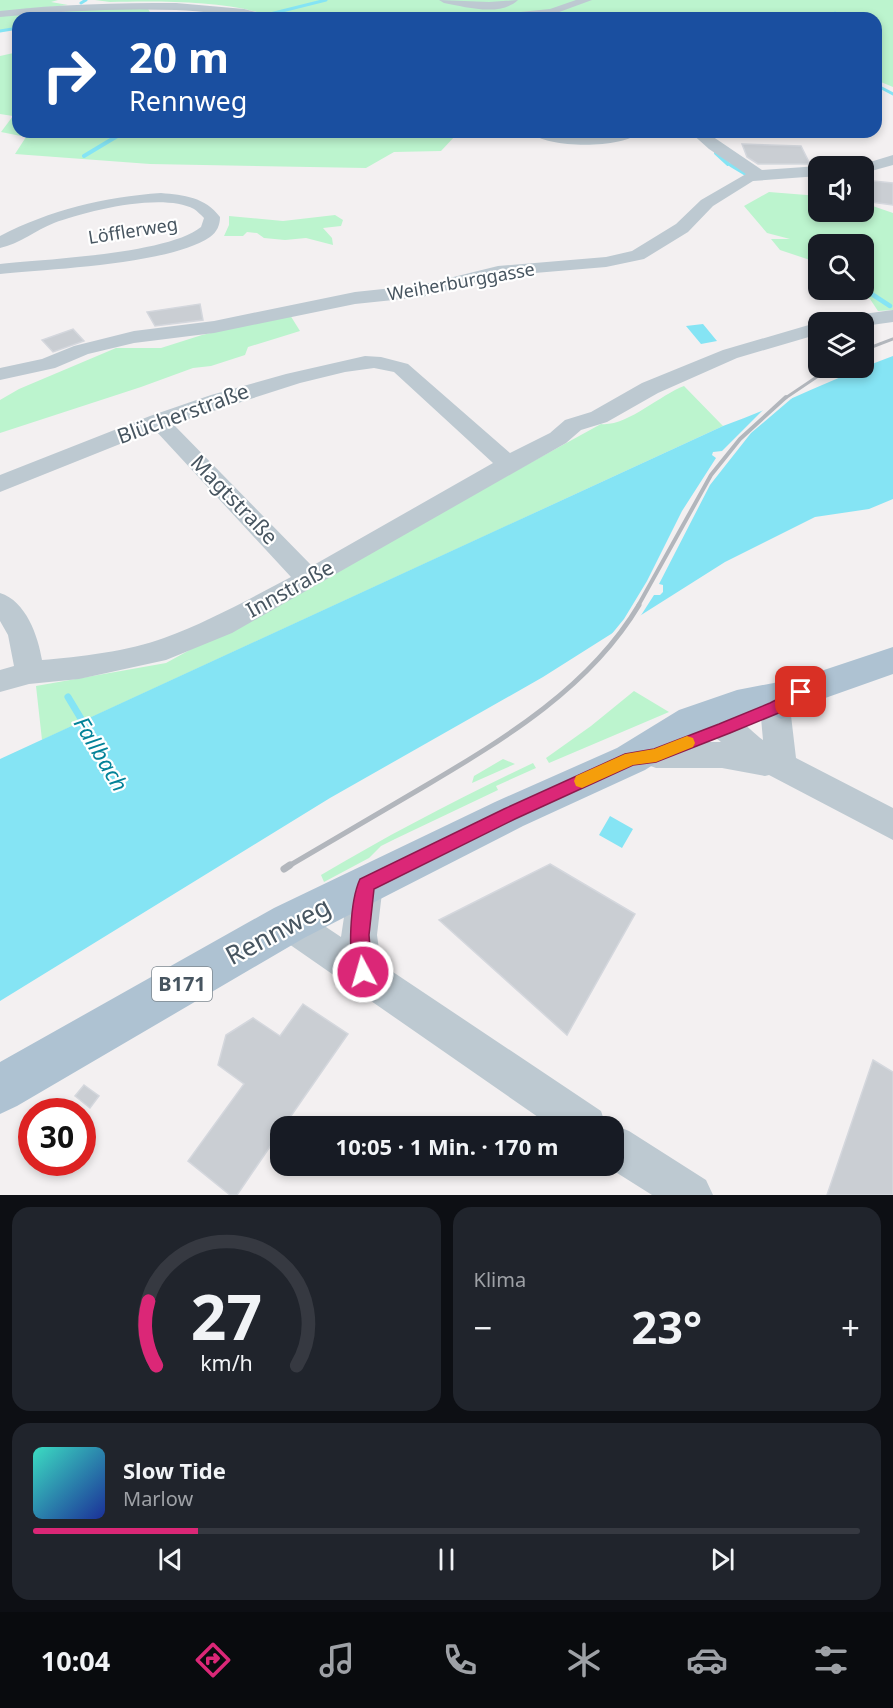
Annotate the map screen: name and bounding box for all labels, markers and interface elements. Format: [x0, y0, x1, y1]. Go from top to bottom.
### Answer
text: 20 m [129, 28, 229, 85]
icon: right [30, 36, 108, 114]
text: Rennweg [129, 82, 247, 119]
map controls [808, 156, 874, 378]
button: sound [808, 156, 874, 222]
street label: Löfflerweg [86, 211, 179, 249]
button: search [808, 234, 874, 300]
street label: Weiherburggasse [385, 256, 536, 306]
button: layers [808, 312, 874, 378]
street label: Blücherstraße [113, 376, 252, 450]
street label: Magtstraße [185, 449, 284, 550]
street label: Innstraße [241, 553, 338, 624]
pin [775, 666, 826, 717]
icon: arrive [784, 675, 817, 708]
water label: Fallbach [68, 710, 136, 796]
street label: Rennweg [219, 887, 336, 973]
position arrow [331, 940, 395, 1004]
road number: B171 [152, 967, 212, 1001]
speed limit sign: 30 [18, 1098, 96, 1176]
text: 10:05 · 1 Min. · 170 m [336, 1131, 558, 1161]
text: Klima [474, 1266, 526, 1293]
text: 27 [191, 1273, 262, 1358]
text: 23° [631, 1296, 702, 1357]
text: − [474, 1305, 492, 1350]
text: + [841, 1305, 860, 1350]
text: km/h [200, 1348, 253, 1377]
text: Slow Tide [123, 1455, 226, 1485]
text: Marlow [123, 1485, 193, 1512]
icon: previous [154, 1543, 187, 1576]
icon: pause [430, 1543, 463, 1576]
icon: next [706, 1543, 739, 1576]
icon: directions [192, 1639, 234, 1681]
icon: music [316, 1639, 358, 1681]
icon: phone [439, 1639, 481, 1681]
icon: climate [563, 1639, 605, 1681]
icon: car [686, 1639, 728, 1681]
icon: filters [810, 1639, 852, 1681]
text: 10:04 [41, 1642, 110, 1679]

